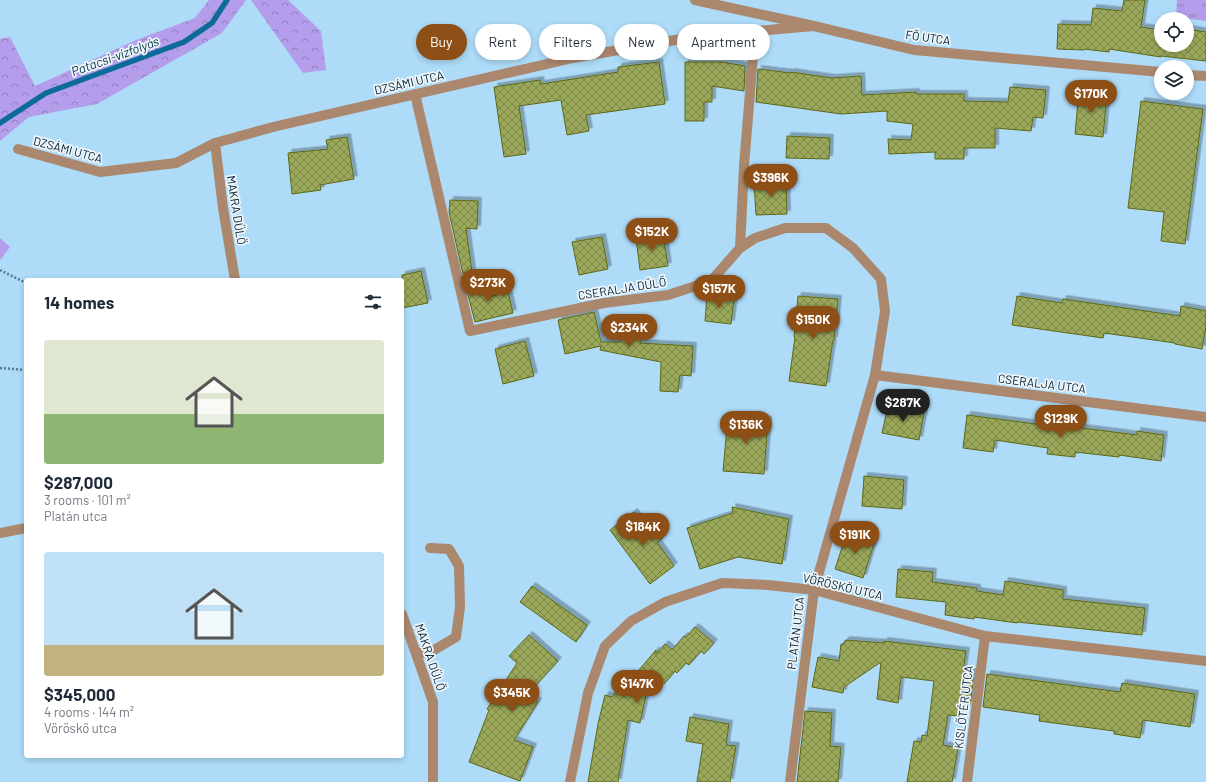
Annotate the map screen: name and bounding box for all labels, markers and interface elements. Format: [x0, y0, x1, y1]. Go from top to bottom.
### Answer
map controls [1154, 12, 1194, 100]
button: locate [1154, 12, 1194, 52]
chip: Buy [416, 24, 467, 60]
chip: Rent [475, 24, 531, 60]
chip: Filters [539, 24, 606, 60]
chip: New [614, 24, 669, 60]
chip: Apartment [677, 24, 770, 60]
street label: FŐ UTCA [905, 27, 951, 47]
water label: Patacsi-vízfolyás [69, 33, 161, 79]
button: layers [1154, 60, 1194, 100]
street label: DZSÁMI UTCA [373, 67, 445, 97]
pin: $170K [1063, 80, 1119, 114]
text: $170K [1074, 85, 1108, 101]
street label: DZSÁMI UTCA [32, 133, 104, 165]
pin: $396K [743, 164, 799, 198]
text: $396K [753, 169, 789, 185]
street label: MAKRA DŰLŐ [225, 174, 249, 246]
pin: $152K [624, 218, 680, 252]
text: $152K [635, 223, 669, 239]
pin: $273K [460, 269, 516, 303]
text: $273K [470, 274, 506, 290]
street label: CSERALJA DŰLŐ [577, 274, 667, 302]
pin: $157K [691, 275, 747, 309]
text: $157K [702, 280, 736, 296]
icon: filters [362, 291, 384, 313]
text: 14 homes [44, 292, 114, 312]
pin: $150K [785, 306, 841, 340]
text: $150K [796, 311, 830, 327]
pin: $234K [601, 314, 657, 348]
text: $234K [610, 319, 648, 335]
icon: home [178, 366, 250, 438]
street label: CSERALJA UTCA [997, 371, 1087, 395]
pin: $287K [875, 389, 931, 423]
text: $287K [885, 394, 921, 410]
pin: $129K [1033, 405, 1089, 439]
text: $129K [1044, 410, 1078, 426]
pin: $136K [718, 411, 774, 445]
text: $136K [729, 416, 763, 432]
text: $287,000 [44, 472, 113, 492]
text: 3 rooms · 101 m² [44, 492, 131, 508]
text: Platán utca [44, 508, 107, 524]
pin: $184K [615, 513, 671, 547]
text: $184K [625, 518, 661, 534]
pin: $191K [827, 521, 883, 555]
text: $191K [839, 526, 871, 542]
street label: VÖRÖSKŐ UTCA [802, 570, 884, 602]
icon: home [178, 578, 250, 650]
street label: PLATÁN UTCA [784, 596, 806, 670]
street label: MAKRA DŰLŐ [413, 622, 449, 692]
street label: KISLŐTÉR UTCA [951, 664, 975, 750]
pin: $147K [609, 670, 665, 704]
text: $147K [620, 675, 654, 691]
pin: $345K [484, 679, 540, 713]
text: $345,000 [44, 684, 116, 704]
text: $345K [493, 684, 531, 700]
text: 4 rooms · 144 m² [44, 704, 134, 720]
text: Vöröskő utca [44, 720, 117, 736]

